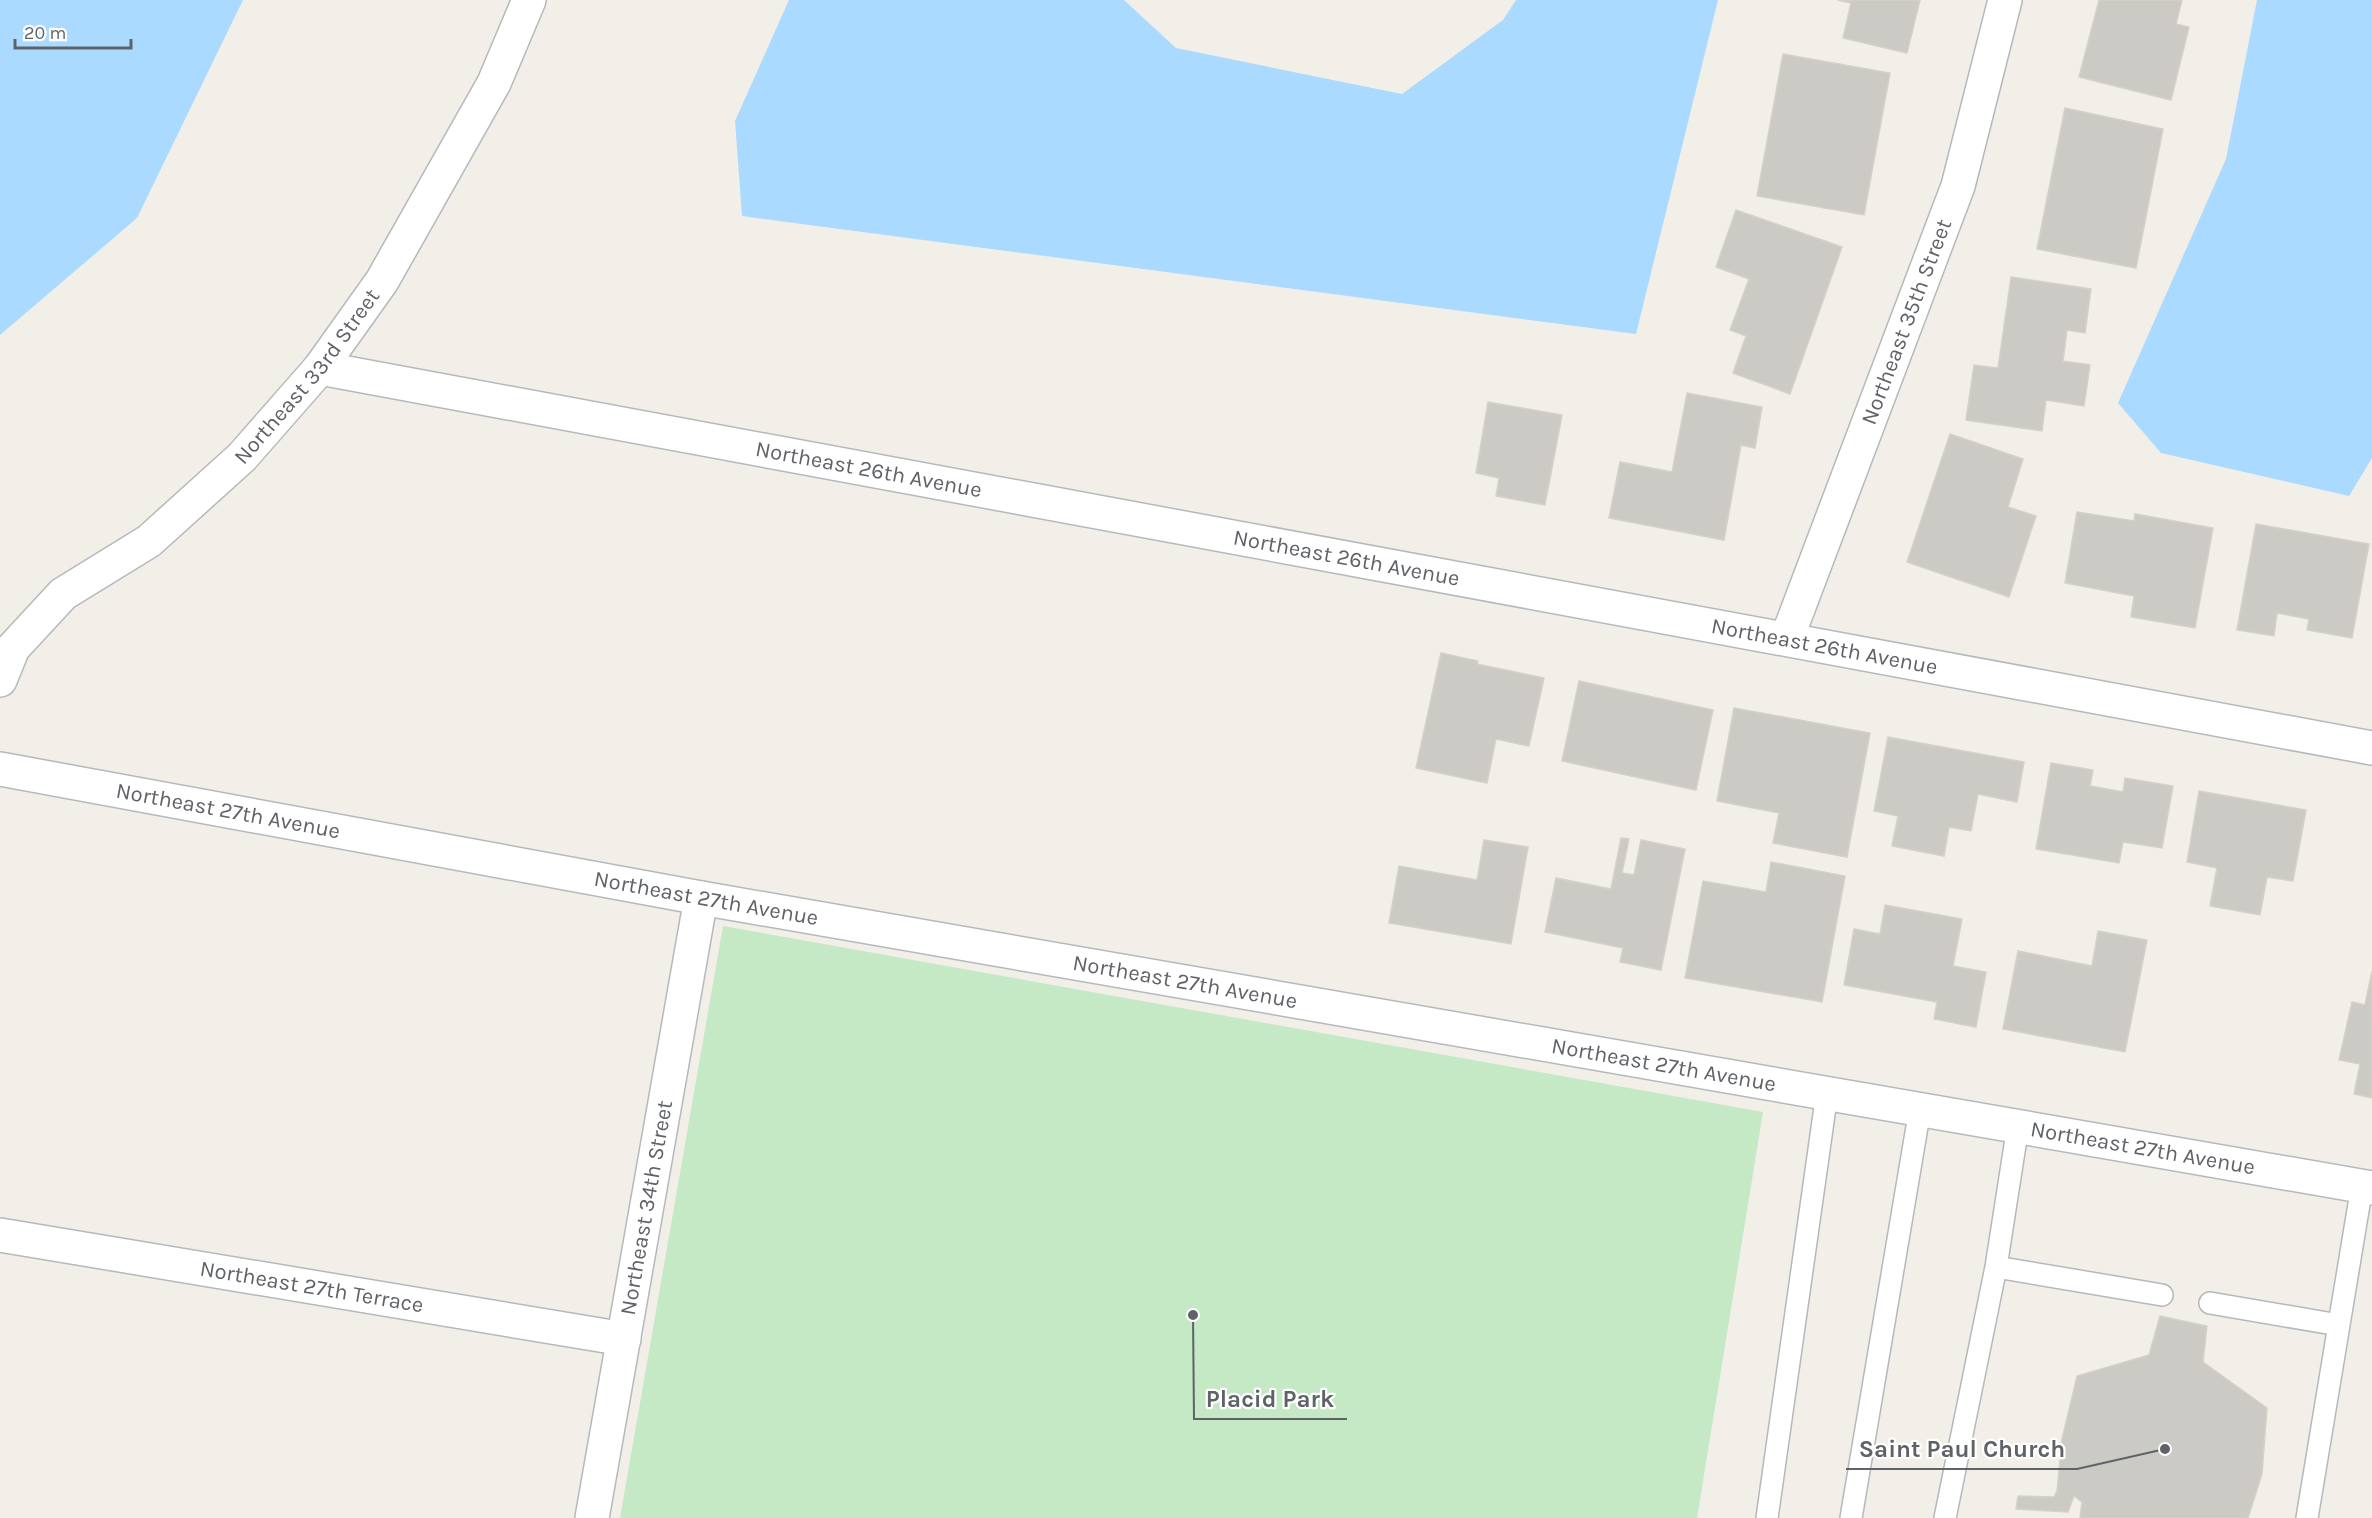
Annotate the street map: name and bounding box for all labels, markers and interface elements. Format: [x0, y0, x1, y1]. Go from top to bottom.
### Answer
scale bar [15, 12, 130, 50]
text: 20 m [24, 22, 66, 44]
street label: Northeast 35th Street [1856, 215, 1957, 428]
street label: Northeast 33rd Street [229, 284, 385, 470]
street label: Northeast 26th Avenue [753, 436, 984, 503]
street label: Northeast 26th Avenue [1231, 524, 1462, 592]
street label: Northeast 26th Avenue [1709, 613, 1940, 680]
street label: Northeast 27th Avenue [114, 778, 342, 844]
street label: Northeast 27th Avenue [592, 866, 820, 931]
street label: Northeast 27th Avenue [1071, 950, 1299, 1014]
street label: Northeast 27th Avenue [1550, 1033, 1778, 1097]
street label: Northeast 34th Street [615, 1098, 678, 1317]
street label: Northeast 27th Avenue [2028, 1116, 2257, 1180]
street label: Northeast 27th Terrace [198, 1256, 426, 1318]
callout: Placid Park [1194, 1377, 1347, 1419]
text: Placid Park [1206, 1385, 1334, 1413]
callout: Saint Paul Church [1846, 1427, 2077, 1469]
text: Saint Paul Church [1859, 1435, 2065, 1463]

